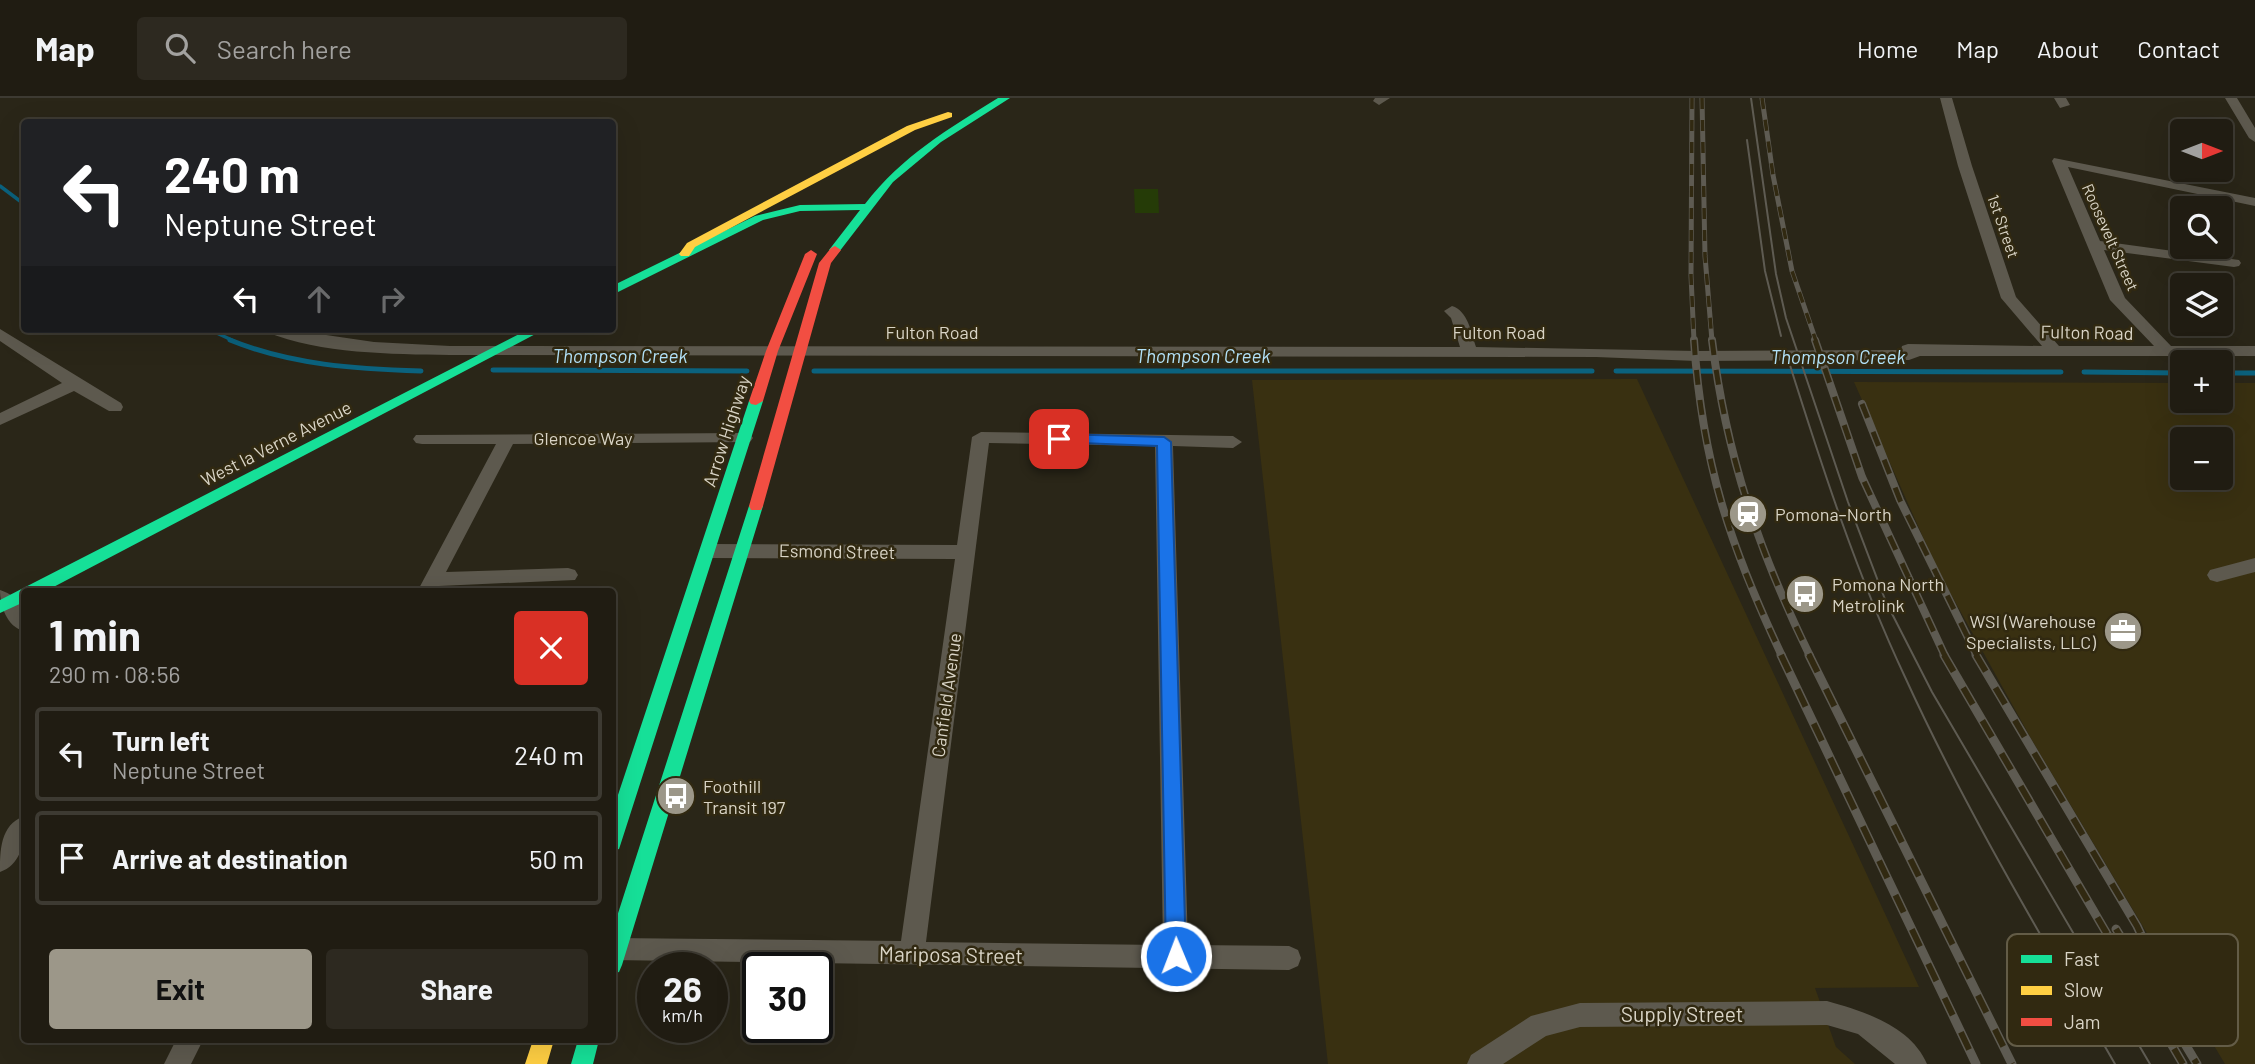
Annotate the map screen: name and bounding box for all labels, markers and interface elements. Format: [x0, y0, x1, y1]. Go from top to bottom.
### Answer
search box [137, 17, 627, 80]
text: Map [35, 28, 95, 68]
icon: search [161, 29, 199, 67]
text: Search here [217, 33, 352, 64]
text: Home [1857, 34, 1918, 63]
text: Map [1956, 34, 1999, 63]
text: About [2037, 34, 2099, 63]
text: Contact [2137, 34, 2220, 63]
north arrow [2170, 119, 2233, 182]
map controls [2170, 119, 2233, 490]
text: 240 m [164, 144, 300, 203]
icon: left [49, 147, 140, 238]
street label: Roosevelt Street [2079, 180, 2143, 294]
street label: 1st Street [1984, 192, 2024, 260]
button: search [2170, 196, 2233, 259]
text: Neptune Street [164, 204, 377, 242]
button: layers [2170, 273, 2233, 336]
icon: left [227, 280, 265, 318]
icon: ahead [300, 280, 338, 318]
icon: right [373, 280, 411, 318]
street label: Fulton Road [2040, 320, 2134, 344]
street label: Fulton Road [886, 321, 978, 343]
street label: Fulton Road [1453, 321, 1545, 343]
water label: Thompson Creek [553, 344, 688, 367]
water label: Thompson Creek [1136, 344, 1271, 367]
water label: Thompson Creek [1771, 345, 1906, 368]
button: + [2170, 350, 2233, 413]
street label: Arrow Highway [698, 373, 754, 489]
street label: West la Verne Avenue [197, 396, 355, 490]
pin [1029, 409, 1089, 469]
icon: arrive [1040, 420, 1078, 458]
street label: Glencoe Way [534, 427, 632, 449]
button: − [2170, 427, 2233, 490]
station icon: Pomona–North [1727, 493, 1769, 535]
place label: Pomona–North [1775, 503, 1892, 525]
street label: Esmond Street [779, 539, 895, 563]
bus stop icon: Pomona North Metrolink [1784, 573, 1826, 615]
place label: Pomona North Metrolink [1832, 573, 1944, 616]
text: 1 min [49, 609, 141, 659]
place label: WSI (Warehouse Specialists, LLC) [1966, 610, 2096, 653]
office icon: WSI (Warehouse Specialists, LLC) [2102, 610, 2144, 652]
button: close [514, 611, 588, 685]
street label: Canfield Avenue [926, 632, 966, 758]
text: 290 m · 08:56 [49, 660, 180, 688]
text: Turn left [112, 725, 210, 756]
icon: left [53, 735, 91, 773]
text: 240 m [514, 739, 584, 770]
text: Neptune Street [112, 756, 265, 784]
bus stop icon: Foothill Transit 197 [655, 775, 697, 817]
place label: Foothill Transit 197 [703, 775, 786, 818]
icon: arrive [53, 839, 91, 877]
text: Arrive at destination [112, 843, 348, 874]
text: 50 m [529, 843, 584, 874]
position arrow [1139, 919, 1213, 993]
legend [2007, 934, 2238, 1046]
street label: Mariposa Street [879, 940, 1023, 968]
text: Fast [2064, 947, 2100, 970]
button: Exit [49, 949, 312, 1029]
button: Share [326, 949, 588, 1029]
speed limit sign: 30 [742, 952, 833, 1043]
text: 26 [663, 967, 702, 1009]
text: Slow [2064, 978, 2103, 1001]
street label: Supply Street [1621, 1001, 1743, 1026]
text: km/h [662, 1004, 703, 1026]
text: Jam [2064, 1010, 2100, 1033]

